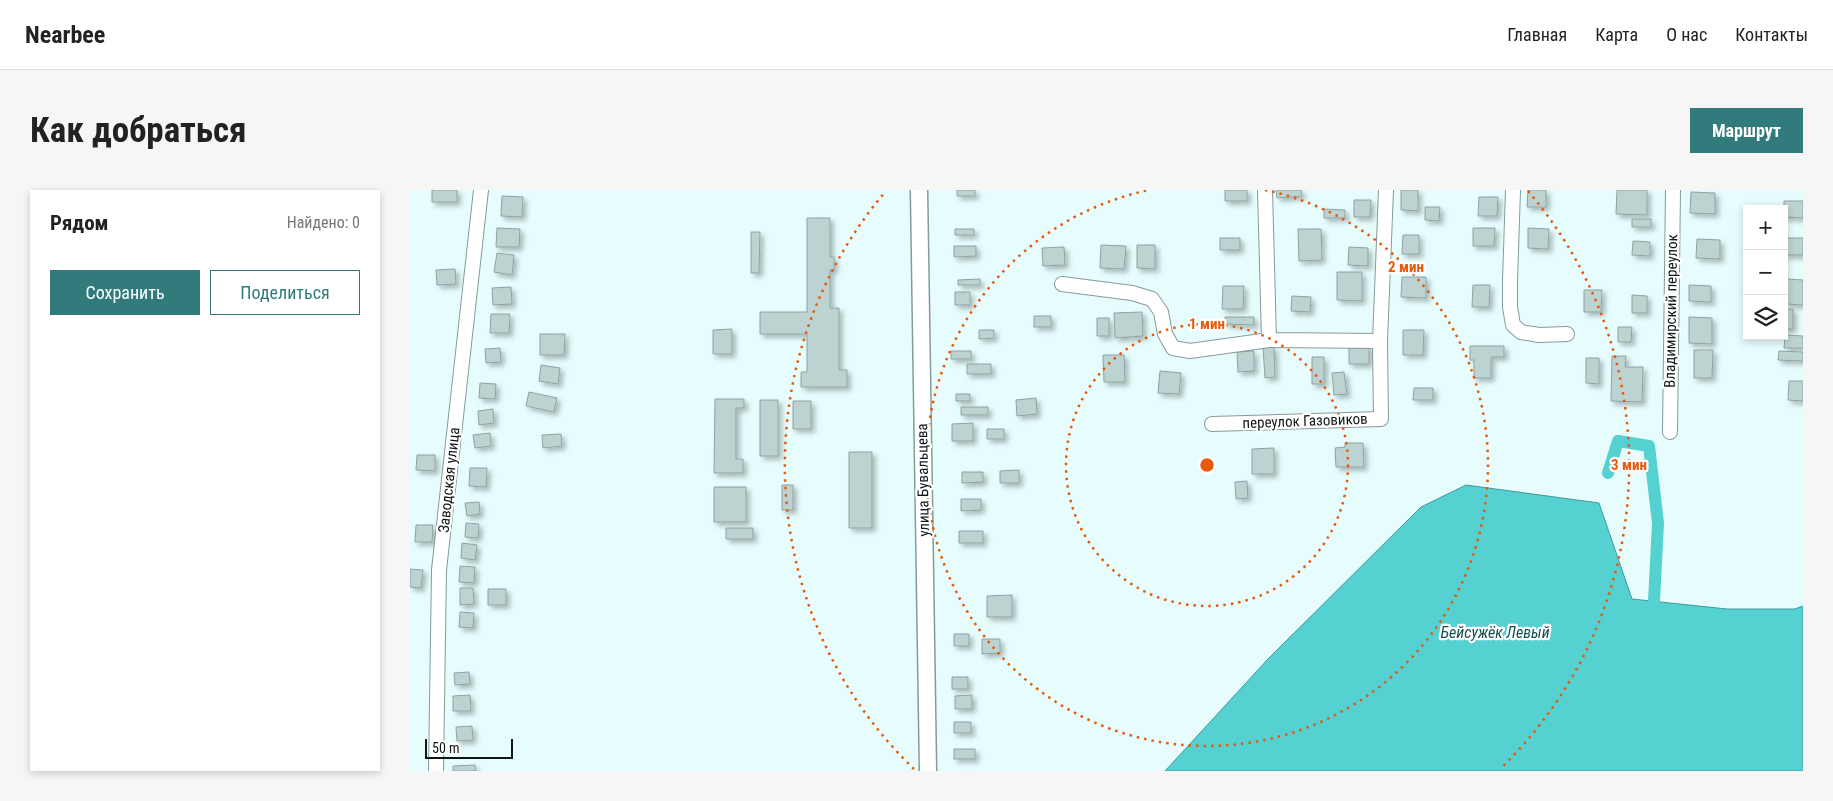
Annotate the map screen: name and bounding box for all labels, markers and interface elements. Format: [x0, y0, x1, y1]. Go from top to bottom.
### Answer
text: Nearbee [25, 21, 105, 49]
text: Главная [1507, 24, 1567, 45]
text: Карта [1595, 24, 1638, 45]
text: О нас [1666, 24, 1707, 45]
text: Контакты [1735, 24, 1808, 45]
button: Маршрут [1690, 108, 1803, 153]
text: Как добраться [30, 110, 246, 151]
map controls [1743, 205, 1788, 340]
button: + [1743, 205, 1788, 250]
text: Рядом [50, 211, 109, 235]
text: Найдено: 0 [287, 213, 360, 232]
street label: Владимирский переулок [1661, 234, 1681, 388]
button: − [1743, 250, 1788, 295]
text: 2 мин [1388, 258, 1424, 276]
button: Сохранить [50, 270, 200, 315]
button: Поделиться [210, 270, 360, 315]
button: layers [1743, 295, 1788, 340]
text: 1 мин [1189, 315, 1225, 333]
street label: переулок Газовиков [1242, 410, 1368, 432]
street label: улица Бувальцева [913, 423, 933, 537]
street label: Заводская улица [435, 426, 463, 534]
centre of rings [1198, 456, 1216, 474]
text: 3 мин [1611, 456, 1647, 474]
water label: Бейсужёк Левый [1440, 623, 1550, 642]
scale bar [425, 736, 512, 759]
text: 50 m [432, 740, 460, 756]

